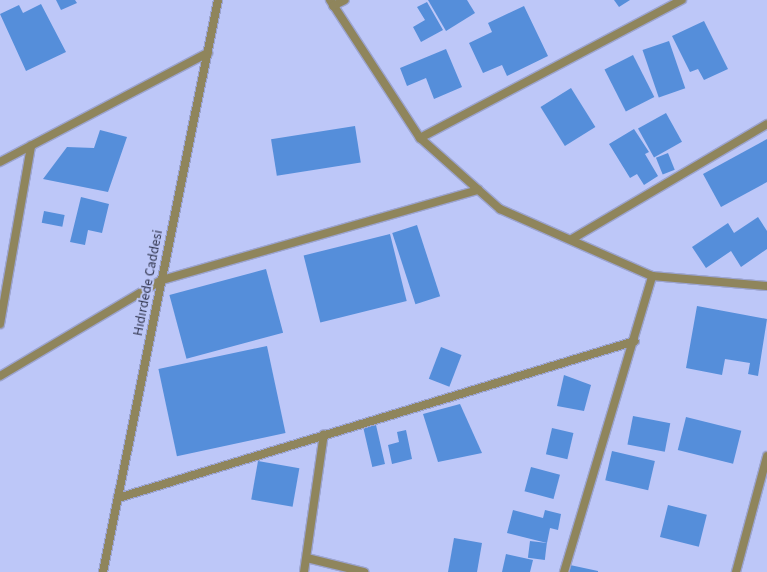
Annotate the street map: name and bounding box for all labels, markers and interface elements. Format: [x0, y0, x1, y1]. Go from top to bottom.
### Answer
street label: Hıdırdede Caddesi [129, 229, 167, 337]

